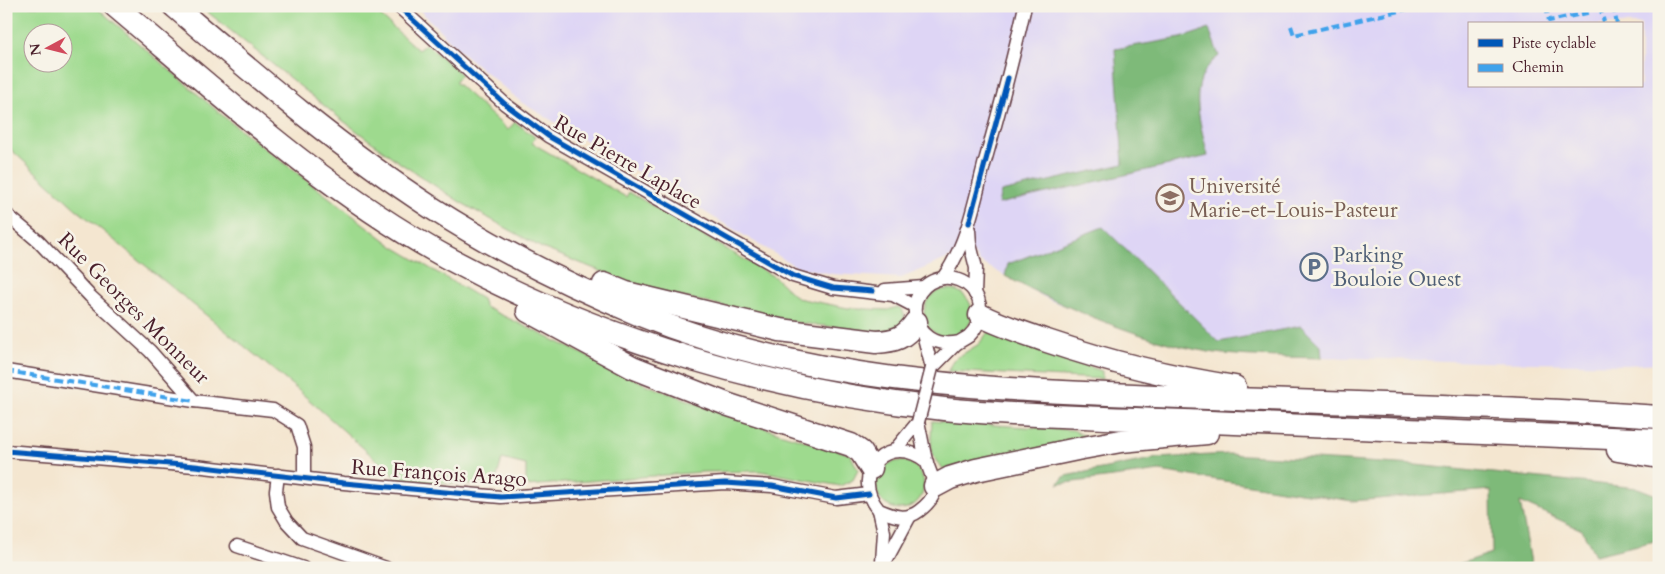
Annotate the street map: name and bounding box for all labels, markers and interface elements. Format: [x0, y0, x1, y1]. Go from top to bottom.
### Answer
north arrow [22, 22, 72, 72]
legend [1468, 22, 1642, 88]
text: Piste cyclable [1512, 33, 1596, 53]
text: N [25, 42, 46, 57]
text: Chemin [1512, 57, 1564, 77]
street label: Rue Pierre Laplace [549, 108, 707, 217]
place label: Université Marie-et-Louis-Pasteur [1189, 172, 1398, 225]
school or university icon: Université Marie-et-Louis-Pasteur [1155, 183, 1185, 213]
street label: Rue Georges Monneur [51, 226, 216, 391]
place label: Parking Bouloie Ouest [1333, 241, 1461, 294]
parking icon: Parking Bouloie Ouest [1299, 252, 1329, 282]
street label: Rue François Arago [350, 453, 528, 494]

